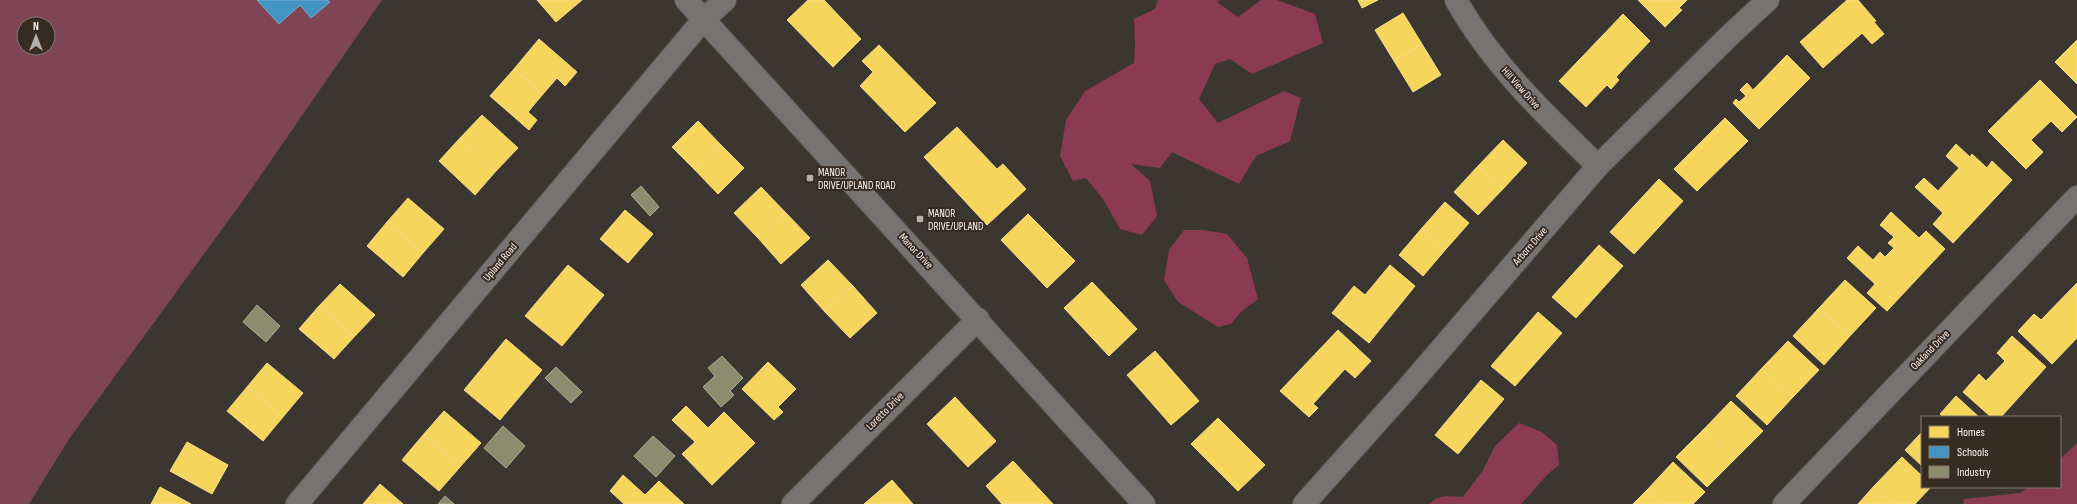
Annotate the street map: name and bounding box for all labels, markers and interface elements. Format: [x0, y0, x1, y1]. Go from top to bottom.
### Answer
north arrow [16, 16, 56, 56]
text: N [33, 20, 39, 33]
street label: Hill View Drive [1499, 64, 1543, 112]
place label: MANOR DRIVE/UPLAND ROAD [818, 166, 896, 192]
marker: MANOR DRIVE/UPLAND ROAD [805, 173, 815, 183]
place label: MANOR DRIVE/UPLAND [928, 207, 983, 233]
marker: MANOR DRIVE/UPLAND [915, 214, 925, 224]
street label: Arborn Drive [1509, 224, 1550, 268]
street label: Manor Drive [896, 230, 936, 272]
street label: Upland Road [480, 240, 520, 284]
street label: Oakland Drive [1908, 327, 1952, 373]
street label: Loretto Drive [863, 389, 907, 433]
legend [1921, 416, 2061, 488]
text: Homes [1957, 425, 1985, 440]
text: Schools [1957, 445, 1989, 460]
text: Industry [1957, 465, 1991, 480]

